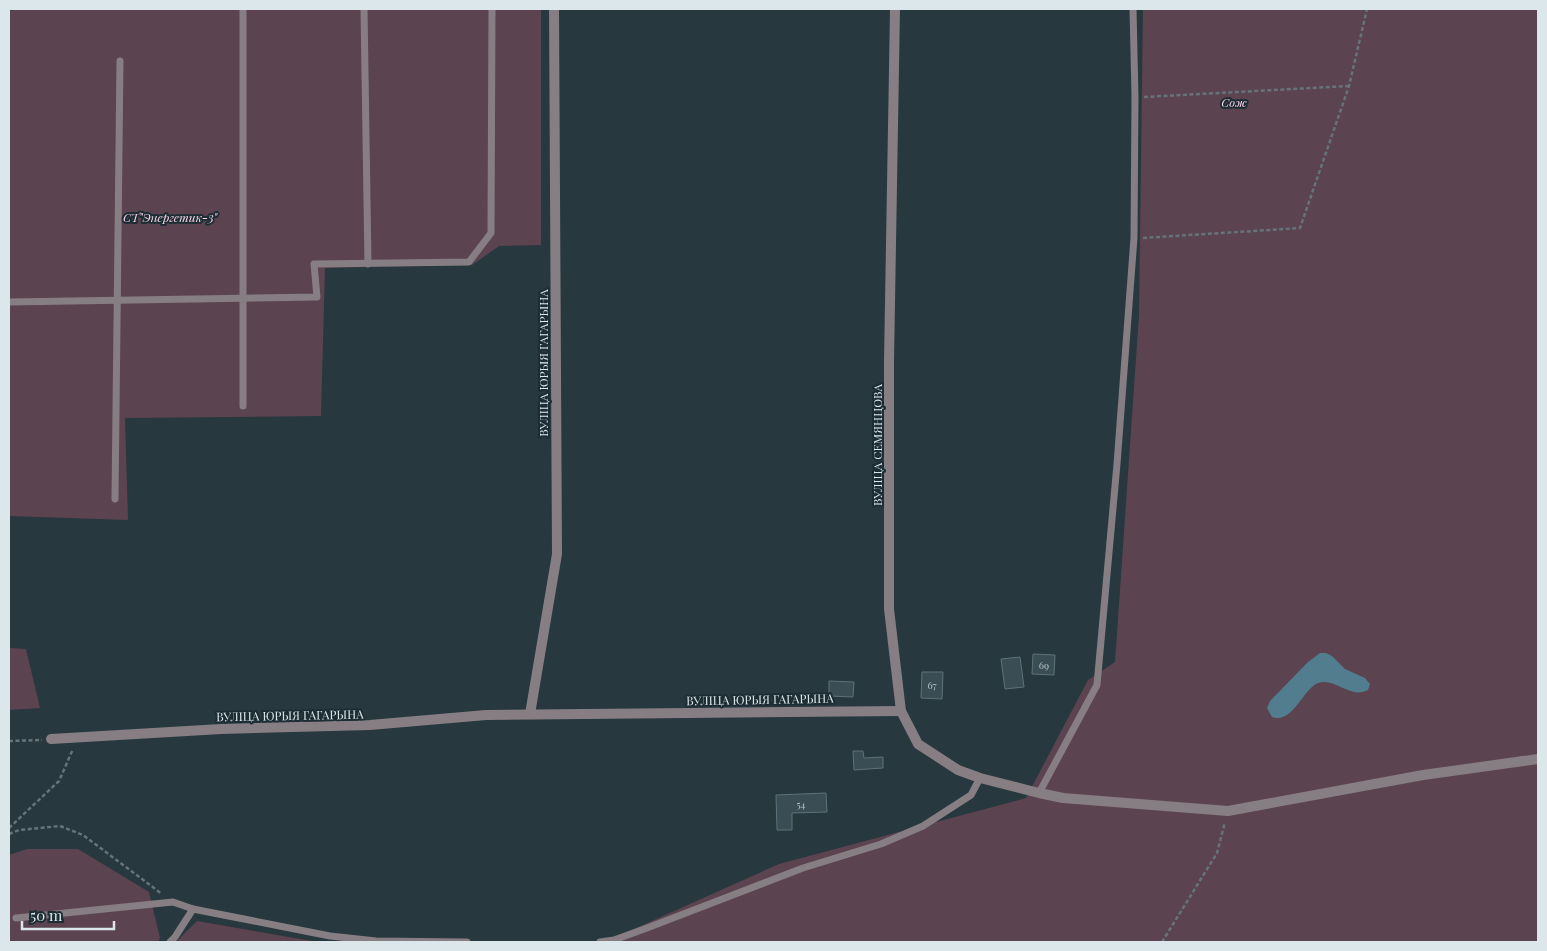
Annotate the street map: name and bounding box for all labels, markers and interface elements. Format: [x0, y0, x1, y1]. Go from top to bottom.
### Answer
park label: Сож [1221, 94, 1247, 110]
park label: СТ"Энергетик-3" [123, 209, 218, 225]
street label: ВУЛІЦА ЮРЫЯ ГАГАРЫНА [535, 289, 551, 437]
street label: ВУЛІЦА СЕМЯНЦОВА [869, 384, 885, 506]
house number: 69 [1039, 658, 1049, 672]
house number: 67 [927, 678, 937, 692]
street label: ВУЛІЦА ЮРЫЯ ГАГАРЫНА [686, 690, 834, 708]
street label: ВУЛІЦА ЮРЫЯ ГАГАРЫНА [216, 706, 364, 724]
house number: 54 [796, 797, 806, 811]
scale bar [22, 898, 115, 930]
text: 50 m [30, 905, 63, 925]

